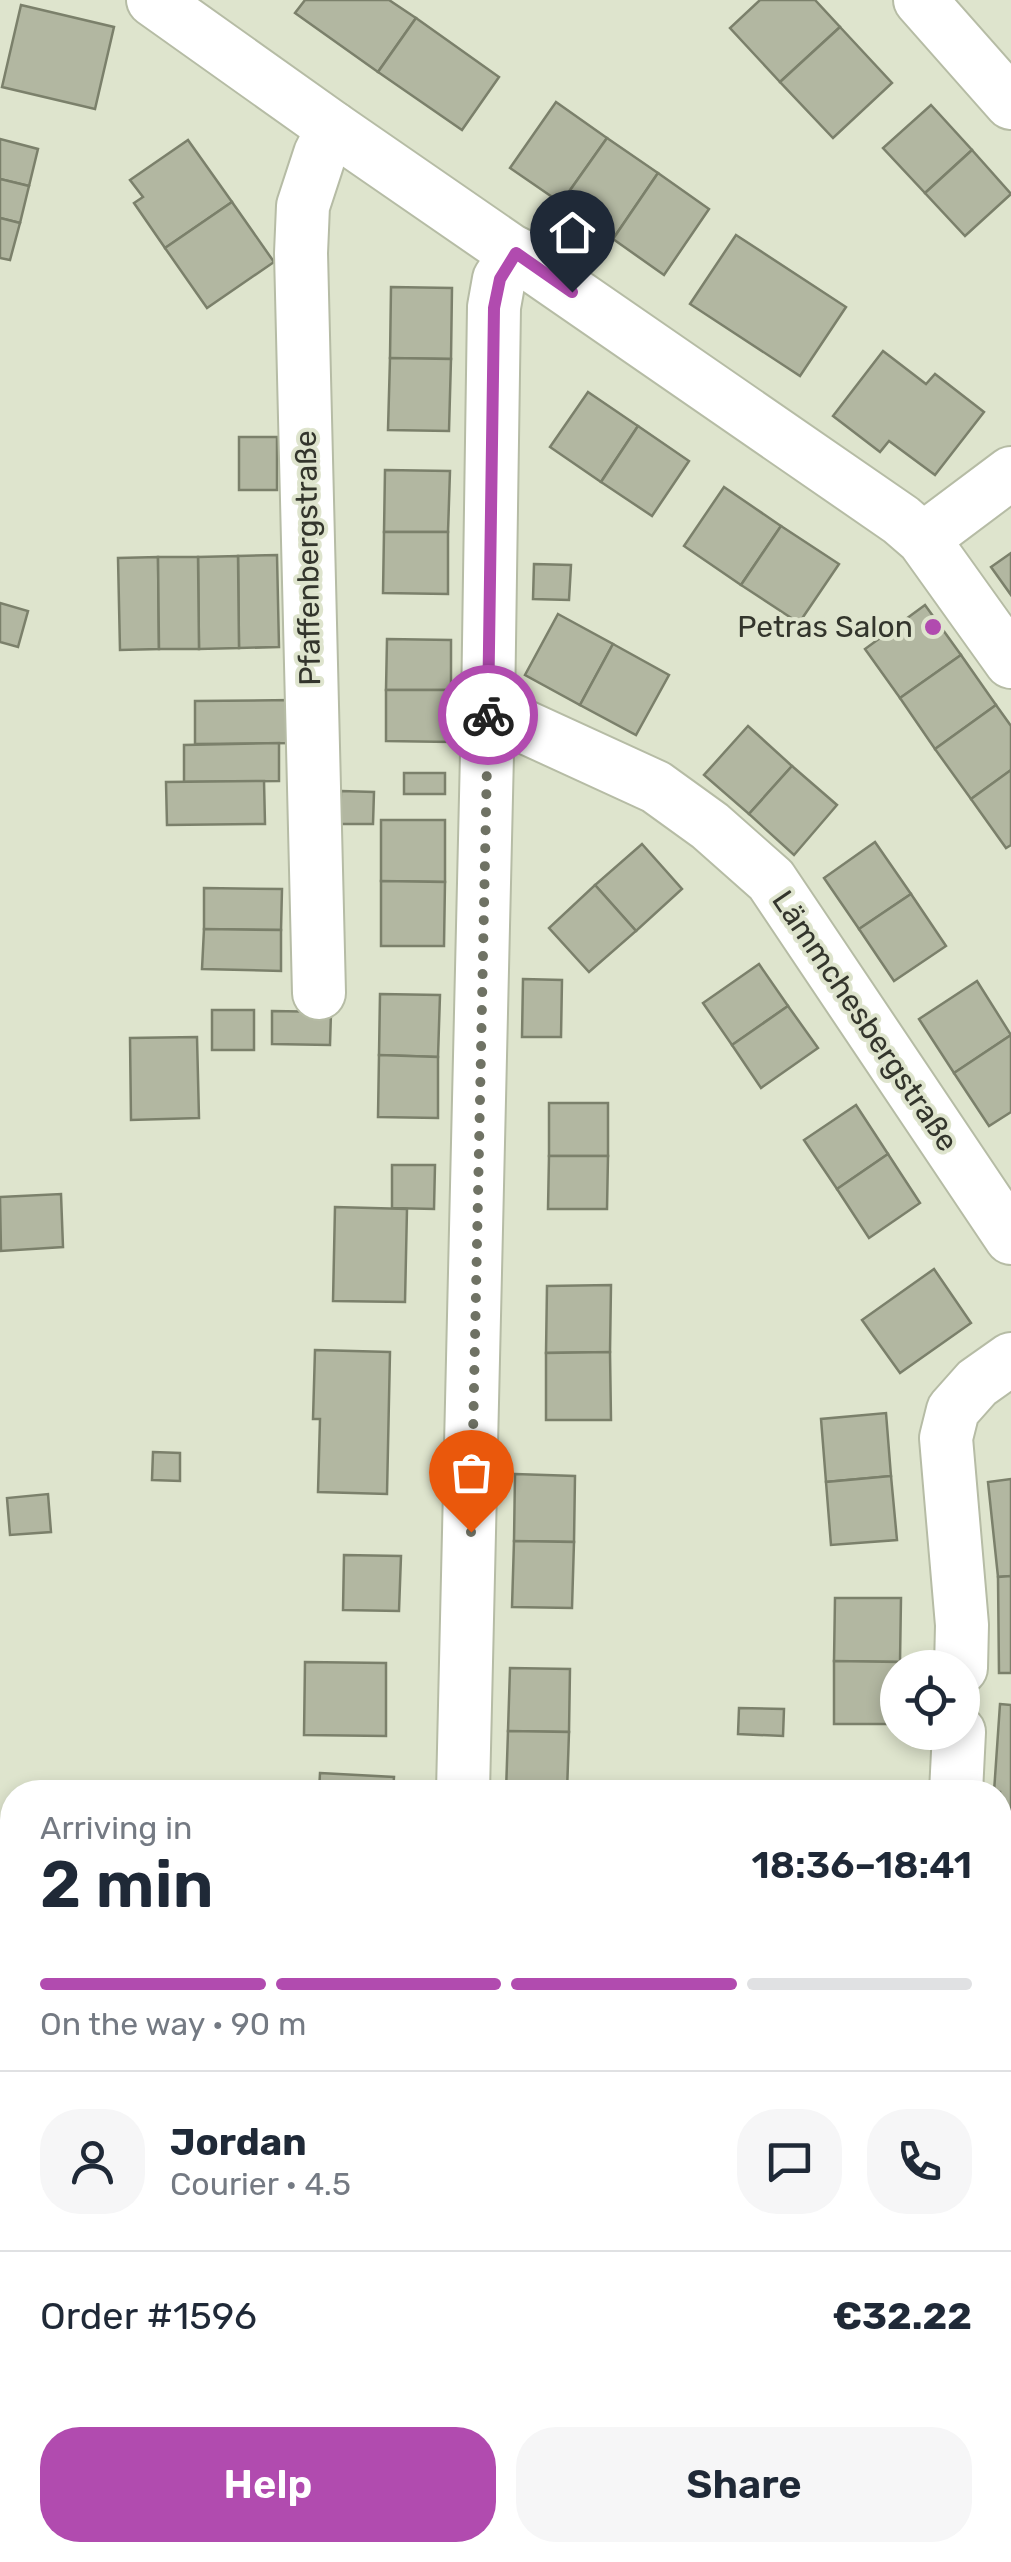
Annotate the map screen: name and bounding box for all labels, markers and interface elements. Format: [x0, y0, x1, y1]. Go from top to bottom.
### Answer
pin [530, 190, 615, 293]
icon: home [545, 205, 600, 260]
street label: Pfaffenbergstraße [288, 430, 328, 686]
place label: Petras Salon [737, 609, 913, 645]
marker: Petras Salon [922, 616, 944, 638]
courier [438, 665, 538, 765]
icon: bike [461, 688, 516, 743]
street label: Lämmchesbergstraße [764, 884, 966, 1158]
pin [429, 1430, 514, 1533]
icon: bag [444, 1445, 499, 1500]
map controls [880, 1650, 980, 1750]
button: locate [880, 1650, 980, 1750]
text: Arriving in [40, 1809, 192, 1847]
text: 18:36–18:41 [752, 1842, 972, 1888]
text: 2 min [40, 1846, 214, 1923]
text: On the way · 90 m [40, 2005, 306, 2043]
button: person [40, 2109, 145, 2214]
button: chat [737, 2109, 842, 2214]
button: phone [867, 2109, 972, 2214]
text: Jordan [170, 2119, 307, 2165]
text: Courier · 4.5 [170, 2165, 351, 2203]
text: Order #1596 [40, 2293, 257, 2339]
text: €32.22 [832, 2293, 972, 2339]
button: Help [40, 2427, 496, 2542]
button: Share [516, 2427, 972, 2542]

